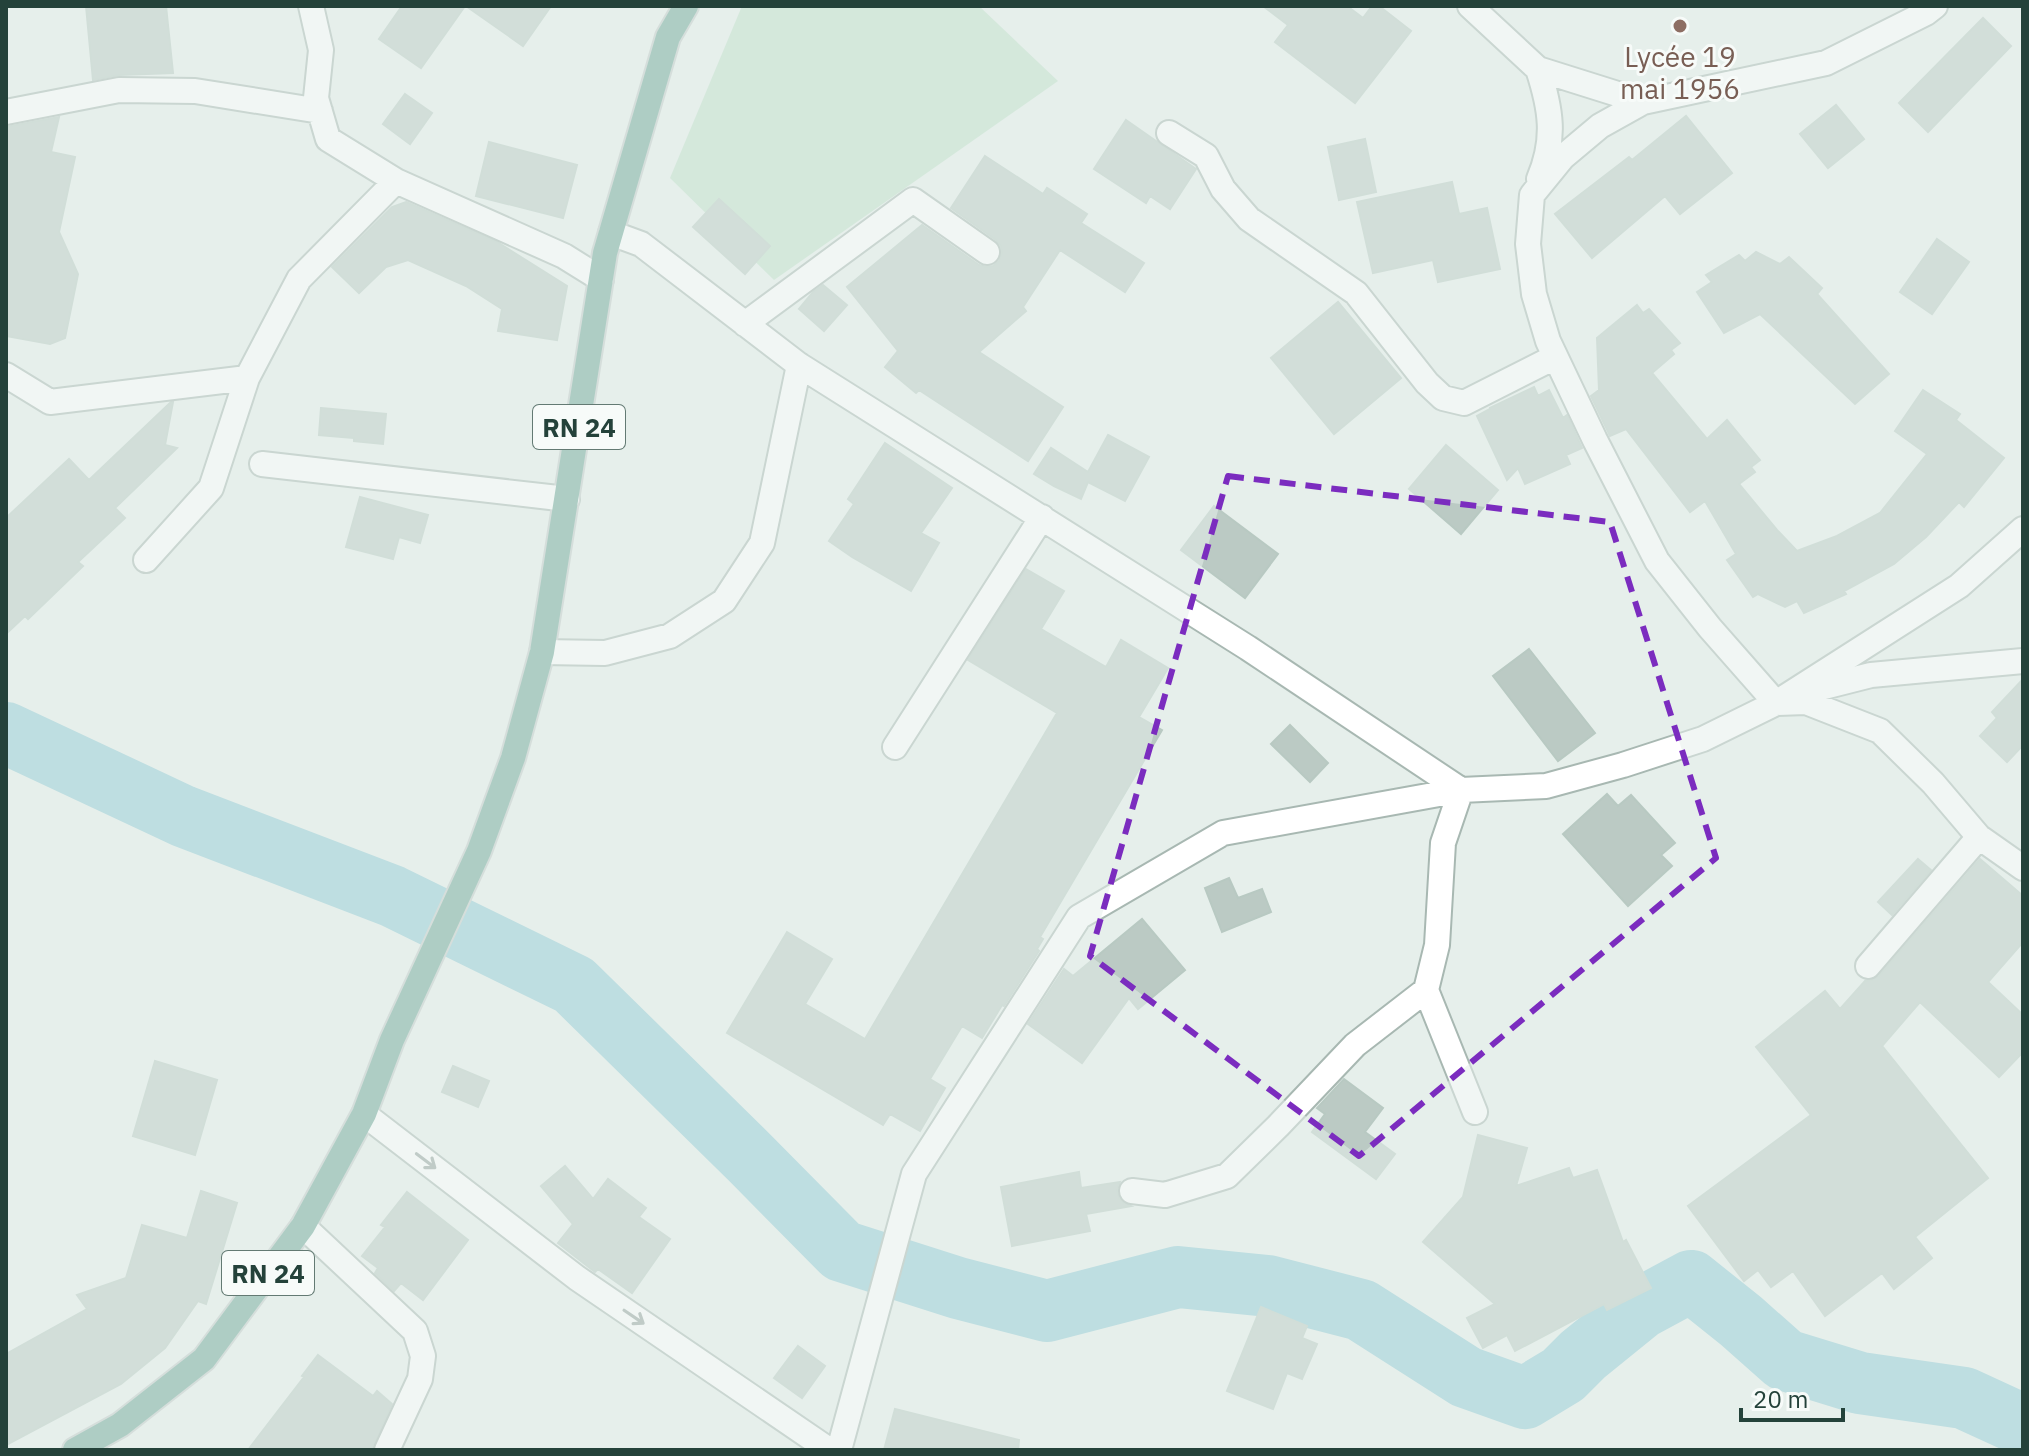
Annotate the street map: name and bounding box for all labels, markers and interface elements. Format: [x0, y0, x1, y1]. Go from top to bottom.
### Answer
marker: Lycée 19 mai 1956 [1671, 17, 1689, 35]
place label: Lycée 19 mai 1956 [1620, 38, 1740, 107]
road number: RN 24 [533, 405, 625, 449]
one-way arrow [415, 1153, 436, 1170]
road number: RN 24 [222, 1251, 314, 1295]
one-way arrow [622, 1309, 644, 1325]
scale bar [1741, 1372, 1843, 1422]
text: 20 m [1753, 1383, 1808, 1415]

